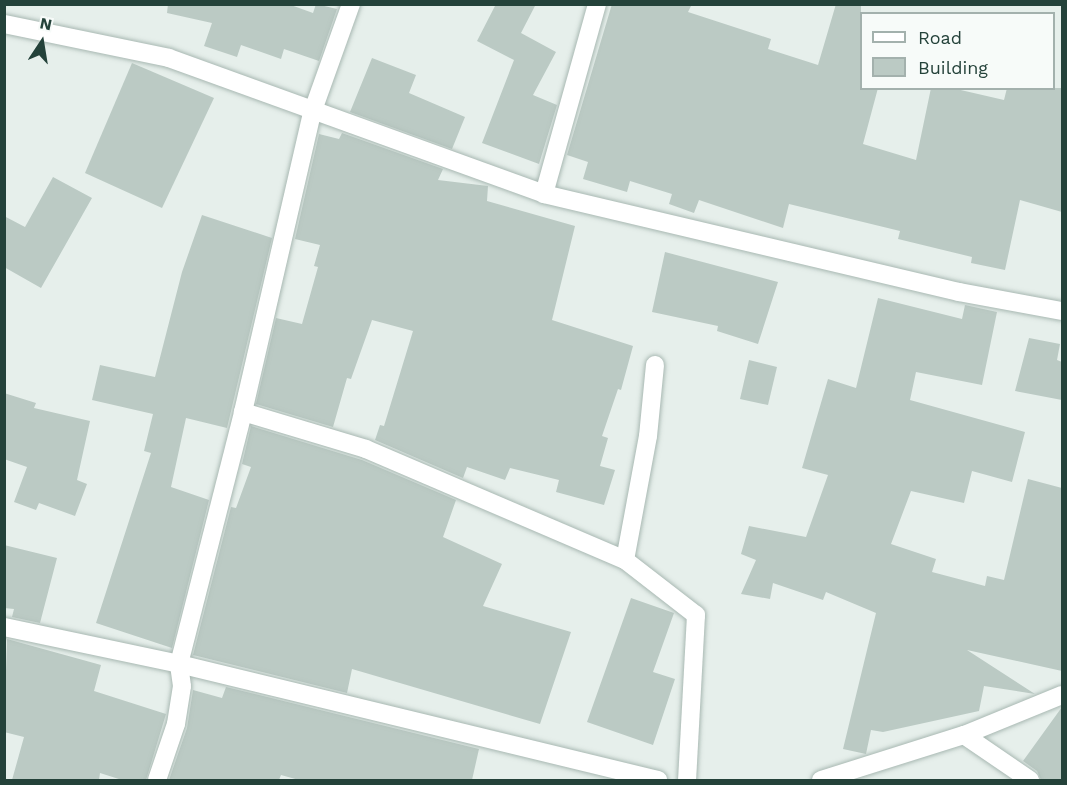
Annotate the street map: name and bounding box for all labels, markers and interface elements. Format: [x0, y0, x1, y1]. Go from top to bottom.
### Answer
north arrow [12, 12, 72, 72]
legend [860, 12, 1055, 90]
text: N [38, 13, 54, 34]
text: Road [918, 27, 962, 48]
text: Building [918, 57, 988, 78]

